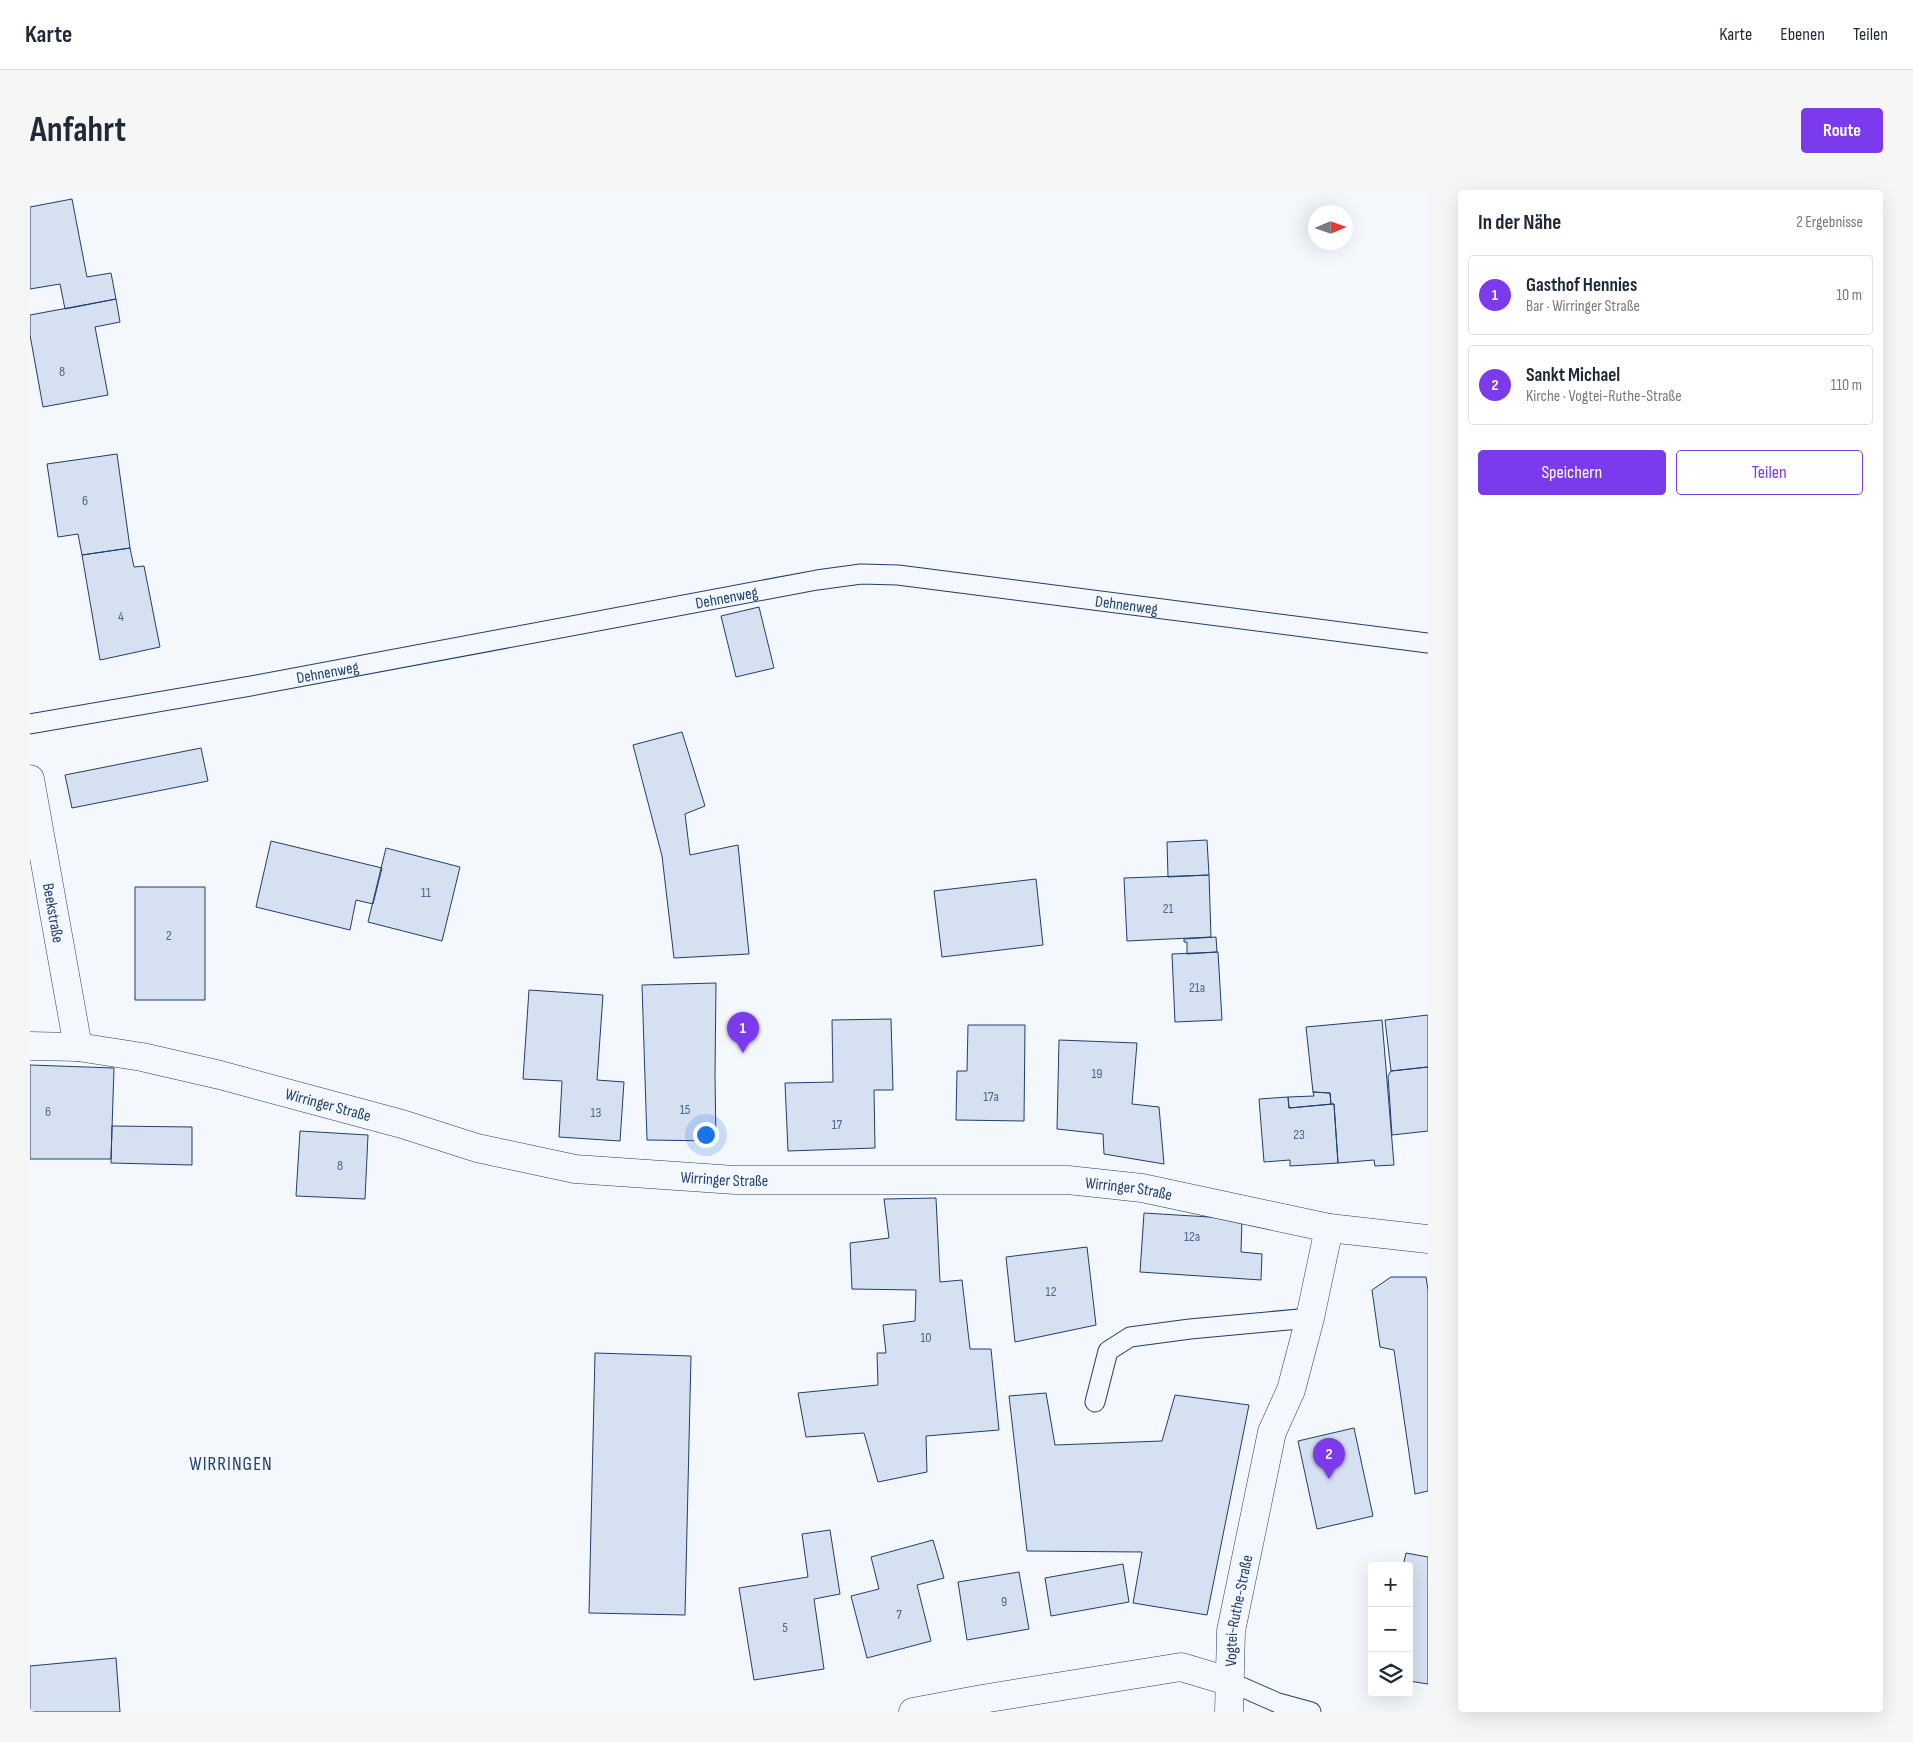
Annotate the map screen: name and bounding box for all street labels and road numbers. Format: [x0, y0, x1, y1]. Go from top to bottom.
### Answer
street label: Dehnenweg [694, 583, 760, 614]
street label: Dehnenweg [1094, 592, 1159, 619]
street label: Dehnenweg [295, 658, 360, 688]
street label: Beekstraße [38, 882, 67, 944]
street label: Wirringer Straße [283, 1085, 373, 1126]
street label: Wirringer Straße [680, 1168, 768, 1191]
street label: Wirringer Straße [1084, 1174, 1174, 1205]
street label: Vogtei-Ruthe-Straße [1222, 1553, 1257, 1667]

